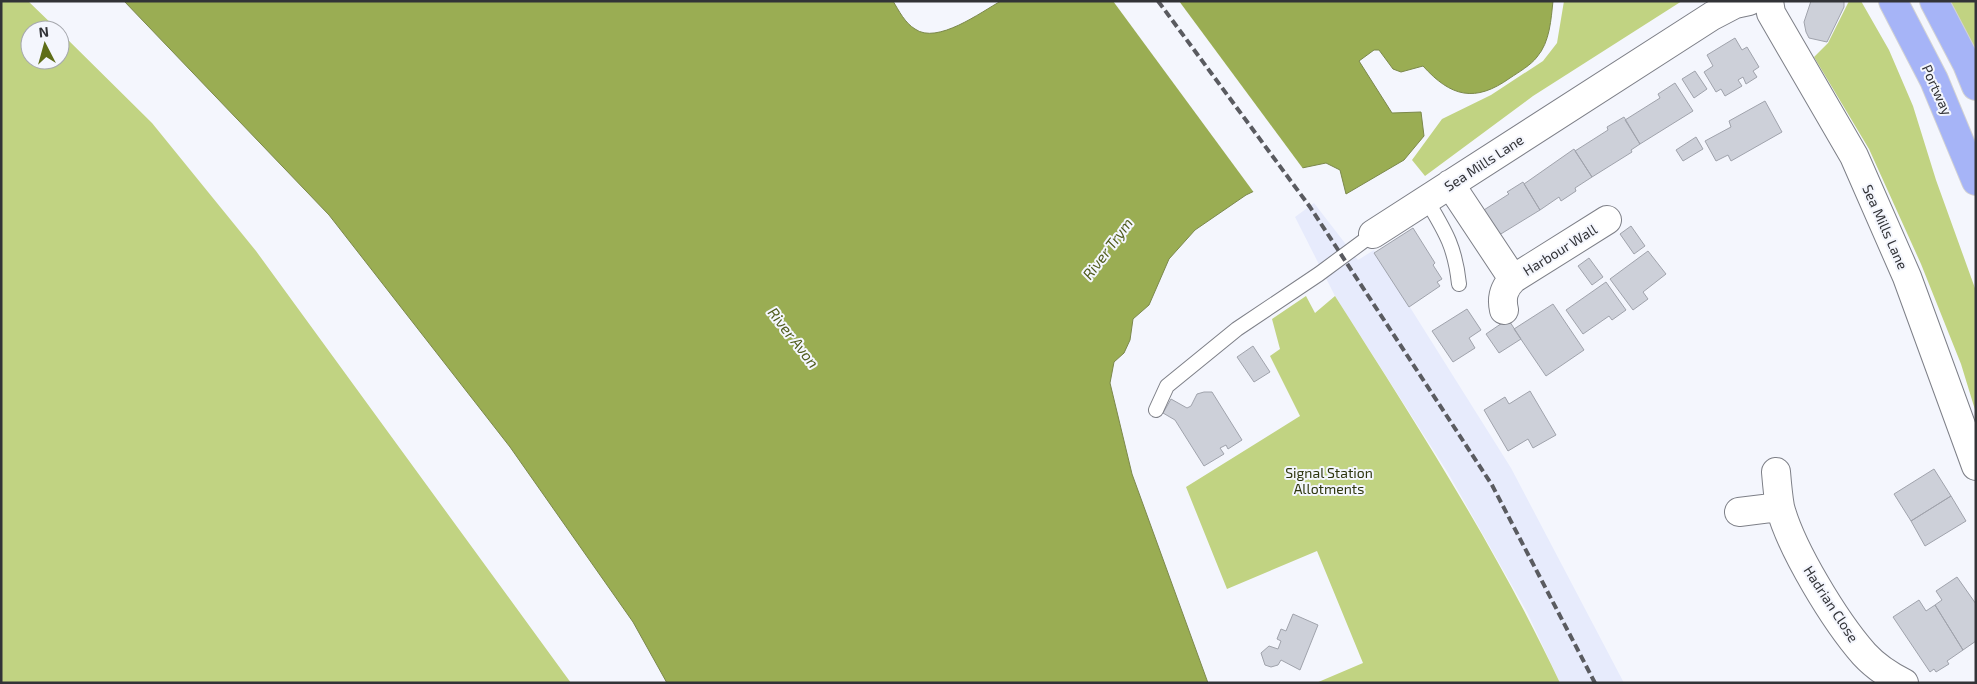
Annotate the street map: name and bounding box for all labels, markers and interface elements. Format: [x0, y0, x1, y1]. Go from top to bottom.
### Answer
north arrow [20, 20, 70, 70]
text: N [38, 23, 50, 41]
street label: Portway [1919, 62, 1956, 118]
street label: Sea Mills Lane [1441, 131, 1527, 194]
street label: Sea Mills Lane [1859, 182, 1912, 272]
water label: River Trym [1078, 214, 1137, 283]
street label: Harbour Wall [1520, 220, 1601, 279]
water label: River Avon [765, 304, 823, 371]
park label: Signal Station Allotments [1285, 464, 1373, 497]
street label: Hadrian Close [1800, 562, 1862, 645]

